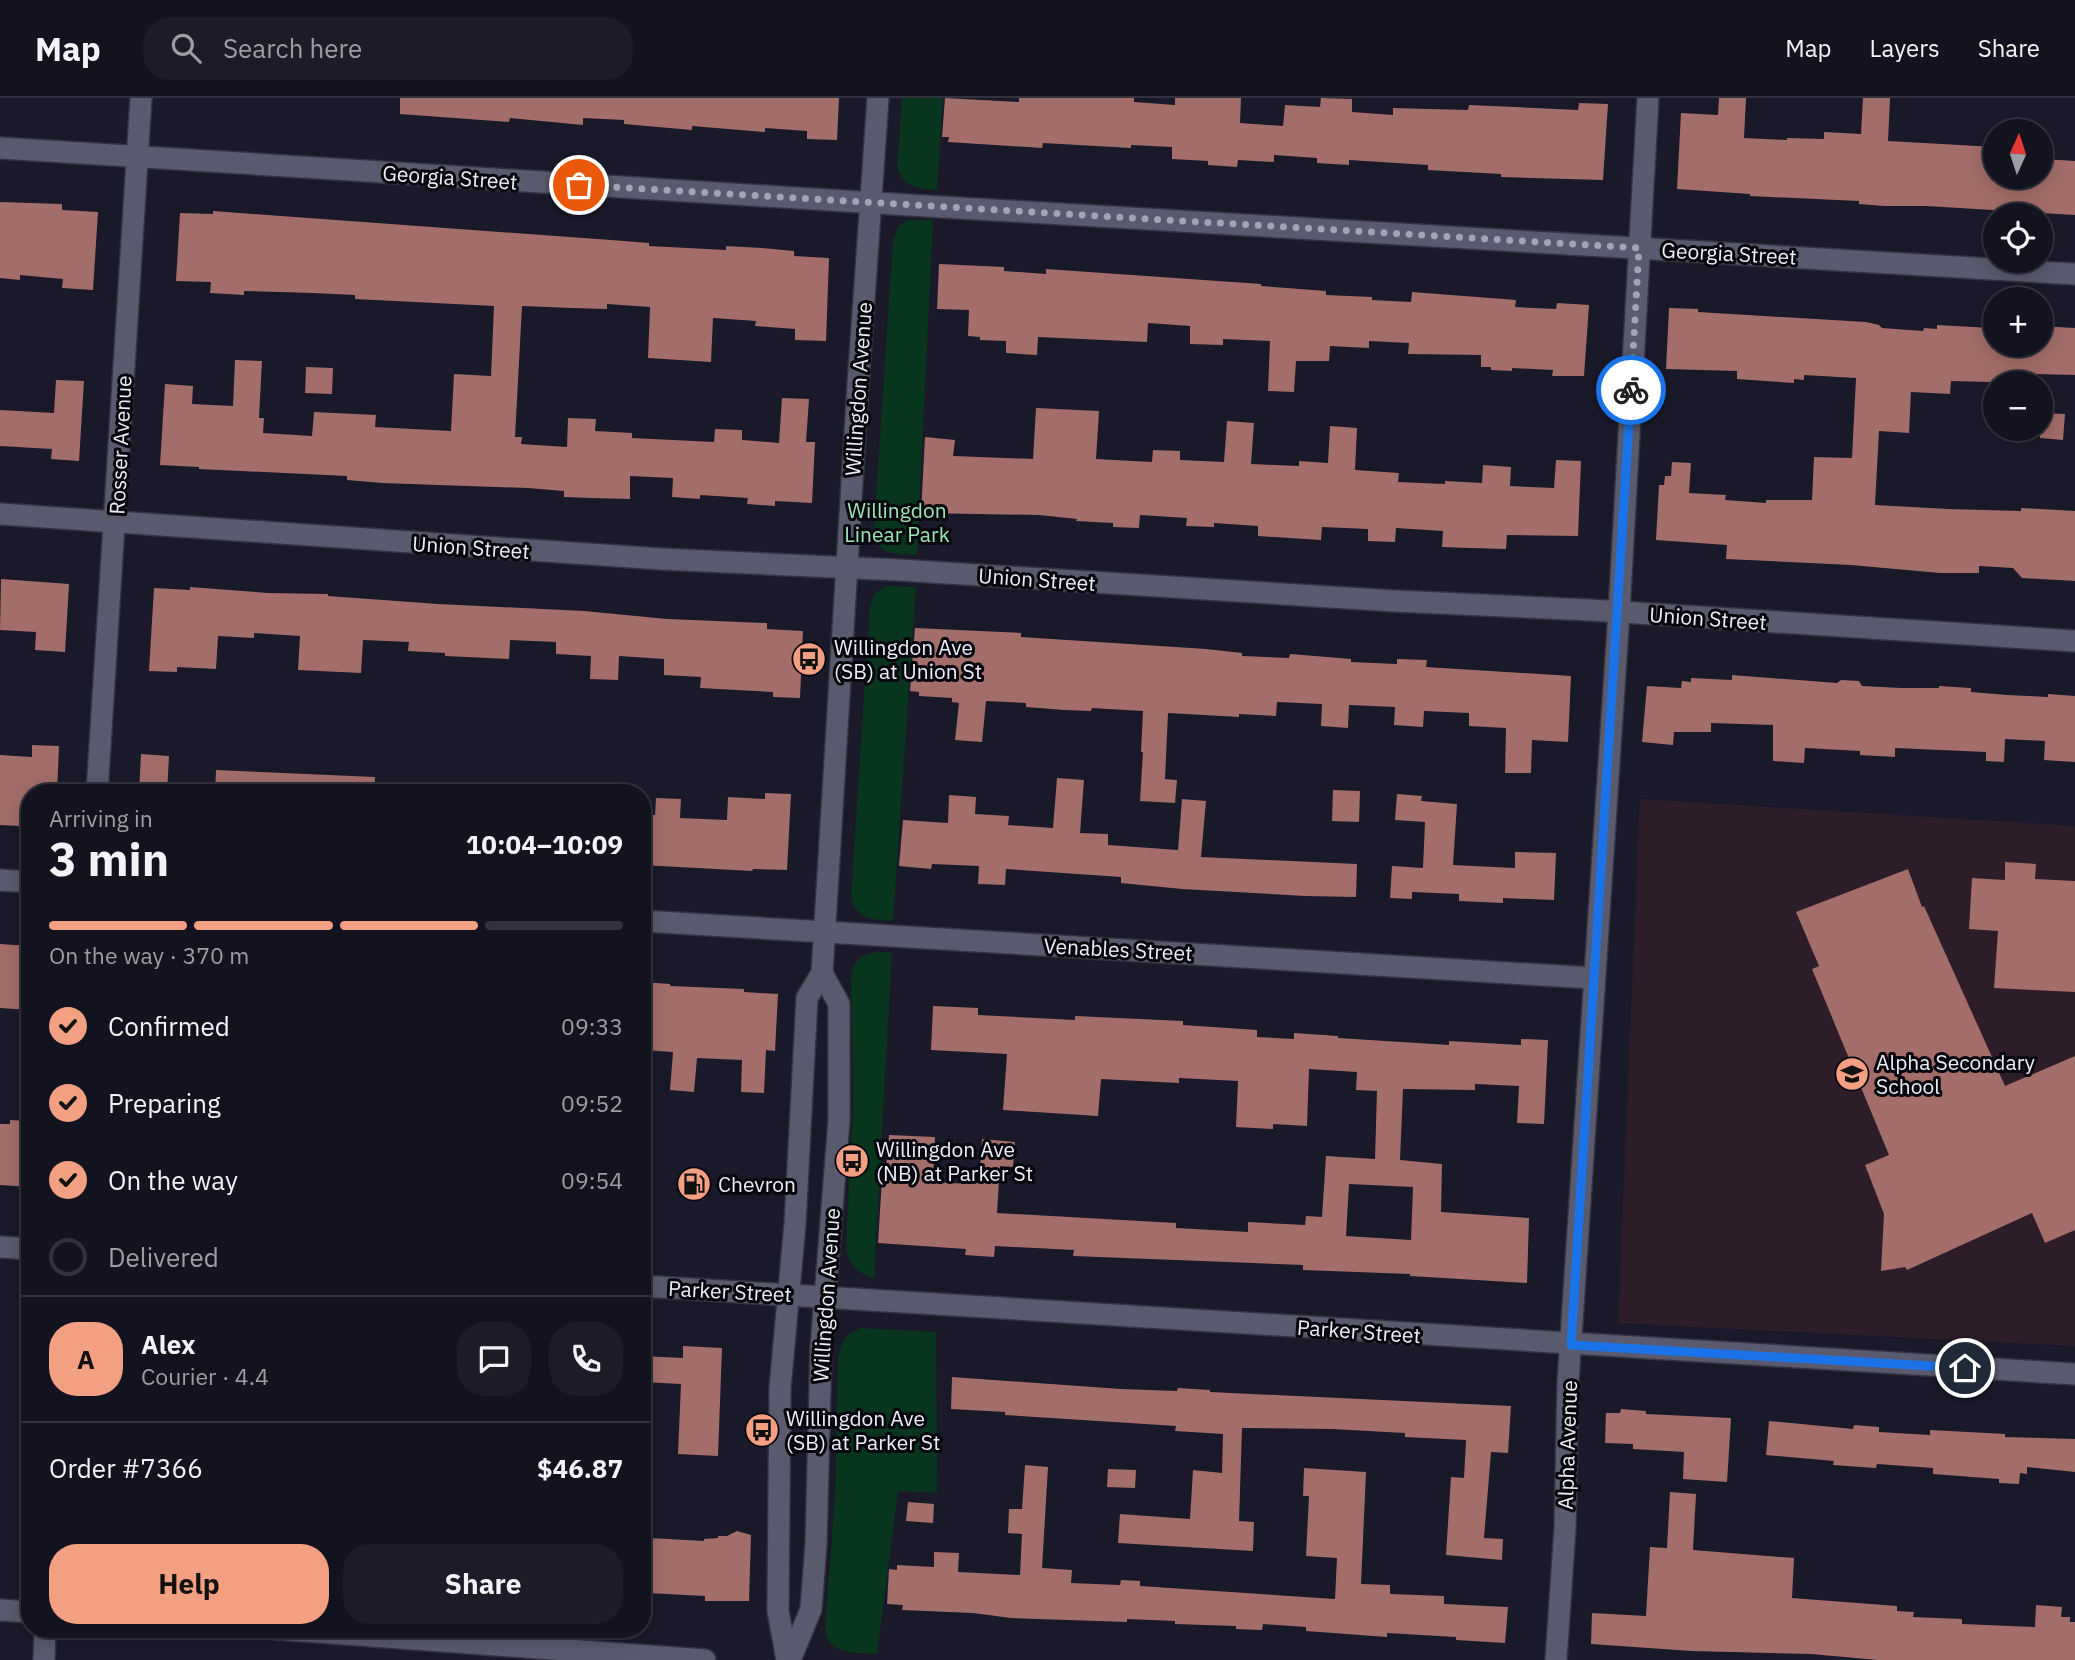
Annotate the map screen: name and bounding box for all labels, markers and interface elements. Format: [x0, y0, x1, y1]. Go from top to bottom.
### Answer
search box [143, 17, 633, 80]
text: Map [35, 27, 101, 70]
icon: search [167, 29, 205, 67]
text: Search here [223, 31, 362, 65]
text: Map [1785, 32, 1832, 64]
text: Layers [1870, 32, 1940, 64]
text: Share [1978, 32, 2040, 64]
north arrow [1983, 119, 2053, 189]
map controls [1983, 119, 2053, 441]
pin [549, 155, 609, 215]
street label: Georgia Street [382, 158, 518, 196]
icon: bag [560, 166, 598, 204]
button: locate [1983, 203, 2053, 273]
street label: Georgia Street [1661, 235, 1797, 271]
button: + [1983, 287, 2053, 357]
street label: Willingdon Avenue [838, 301, 878, 477]
courier [1596, 355, 1666, 425]
icon: bike [1612, 371, 1650, 409]
button: − [1983, 371, 2053, 441]
street label: Rosser Avenue [102, 375, 138, 515]
park label: Willingdon Linear Park [844, 496, 950, 548]
street label: Union Street [411, 529, 531, 565]
street label: Union Street [977, 561, 1097, 597]
street label: Union Street [1648, 600, 1768, 636]
place label: Willingdon Ave (SB) at Union St [834, 633, 982, 685]
bus stop icon: Willingdon Ave (SB) at Union St [790, 640, 828, 678]
text: Arriving in [49, 803, 153, 833]
text: 10:04–10:09 [466, 827, 623, 861]
text: 3 min [49, 829, 169, 889]
street label: Venables Street [1043, 931, 1193, 967]
text: On the way · 370 m [49, 940, 249, 970]
icon: check [49, 1007, 87, 1045]
text: Confirmed [108, 1009, 230, 1043]
text: 09:33 [561, 1011, 623, 1041]
place label: Alpha Secondary School [1876, 1048, 2036, 1100]
school or university icon: Alpha Secondary School [1833, 1055, 1871, 1093]
icon: check [49, 1084, 87, 1122]
text: Preparing [108, 1086, 221, 1120]
text: 09:52 [561, 1088, 623, 1118]
place label: Willingdon Ave (NB) at Parker St [876, 1135, 1033, 1187]
bus stop icon: Willingdon Ave (NB) at Parker St [833, 1142, 871, 1180]
icon: check [49, 1161, 87, 1199]
text: On the way [108, 1163, 238, 1197]
text: 09:54 [561, 1165, 623, 1195]
fuel station icon: Chevron [675, 1165, 713, 1203]
place label: Chevron [718, 1170, 796, 1198]
street label: Willingdon Avenue [806, 1207, 846, 1383]
text: Delivered [108, 1240, 219, 1274]
street label: Parker Street [667, 1274, 793, 1308]
street label: Parker Street [1296, 1313, 1422, 1349]
button: chat [457, 1322, 531, 1396]
button: phone [549, 1322, 623, 1396]
text: Alex [141, 1327, 195, 1361]
pin [1935, 1338, 1995, 1398]
text: A [77, 1342, 95, 1376]
icon: home [1946, 1349, 1984, 1387]
text: Courier · 4.4 [141, 1361, 269, 1391]
street label: Alpha Avenue [1551, 1380, 1583, 1510]
place label: Willingdon Ave (SB) at Parker St [786, 1404, 940, 1456]
bus stop icon: Willingdon Ave (SB) at Parker St [743, 1411, 781, 1449]
text: Order #7366 [49, 1451, 203, 1485]
text: $46.87 [537, 1451, 623, 1485]
button: Help [49, 1544, 329, 1624]
button: Share [343, 1544, 623, 1624]

